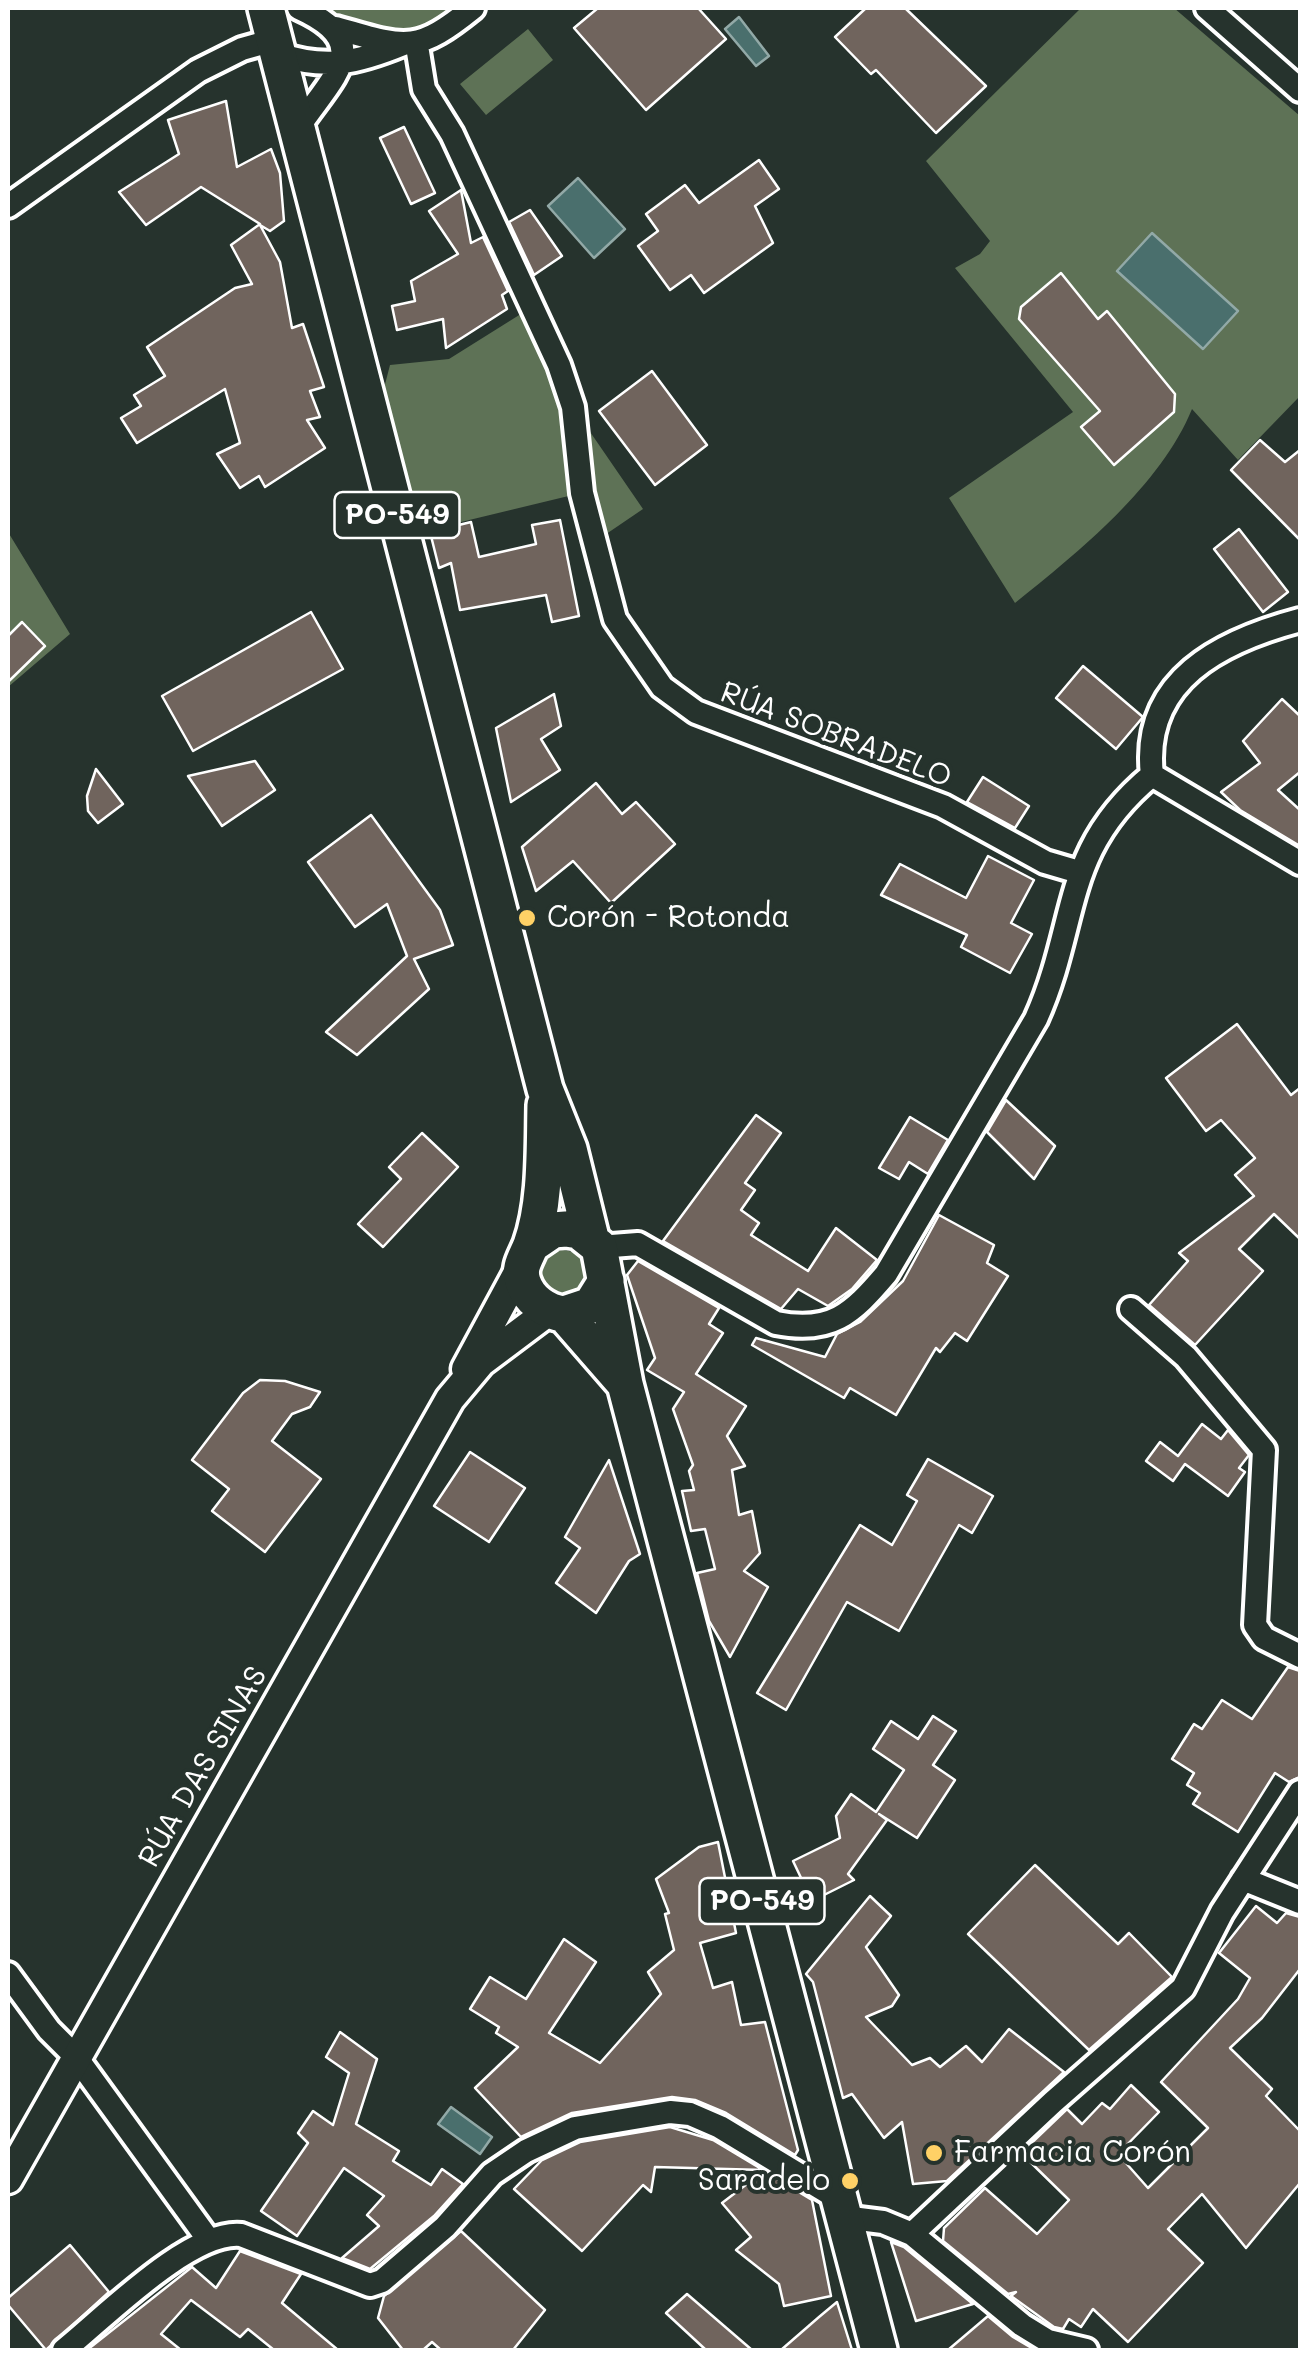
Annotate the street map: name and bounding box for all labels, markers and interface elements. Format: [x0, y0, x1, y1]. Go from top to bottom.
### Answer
road number: PO-549 [334, 492, 460, 538]
street label: RÚA SOBRADELO [715, 674, 957, 796]
place label: Corón - Rotonda [547, 900, 790, 936]
marker: Corón - Rotonda [516, 907, 538, 929]
street label: RÚA DAS SINAS [131, 1660, 275, 1874]
road number: PO-549 [700, 1878, 824, 1924]
place label: Farmacia Corón [954, 2135, 1191, 2171]
marker: Farmacia Corón [923, 2142, 945, 2164]
place label: Saradelo [698, 2163, 830, 2199]
marker: Saradelo [839, 2170, 861, 2192]

